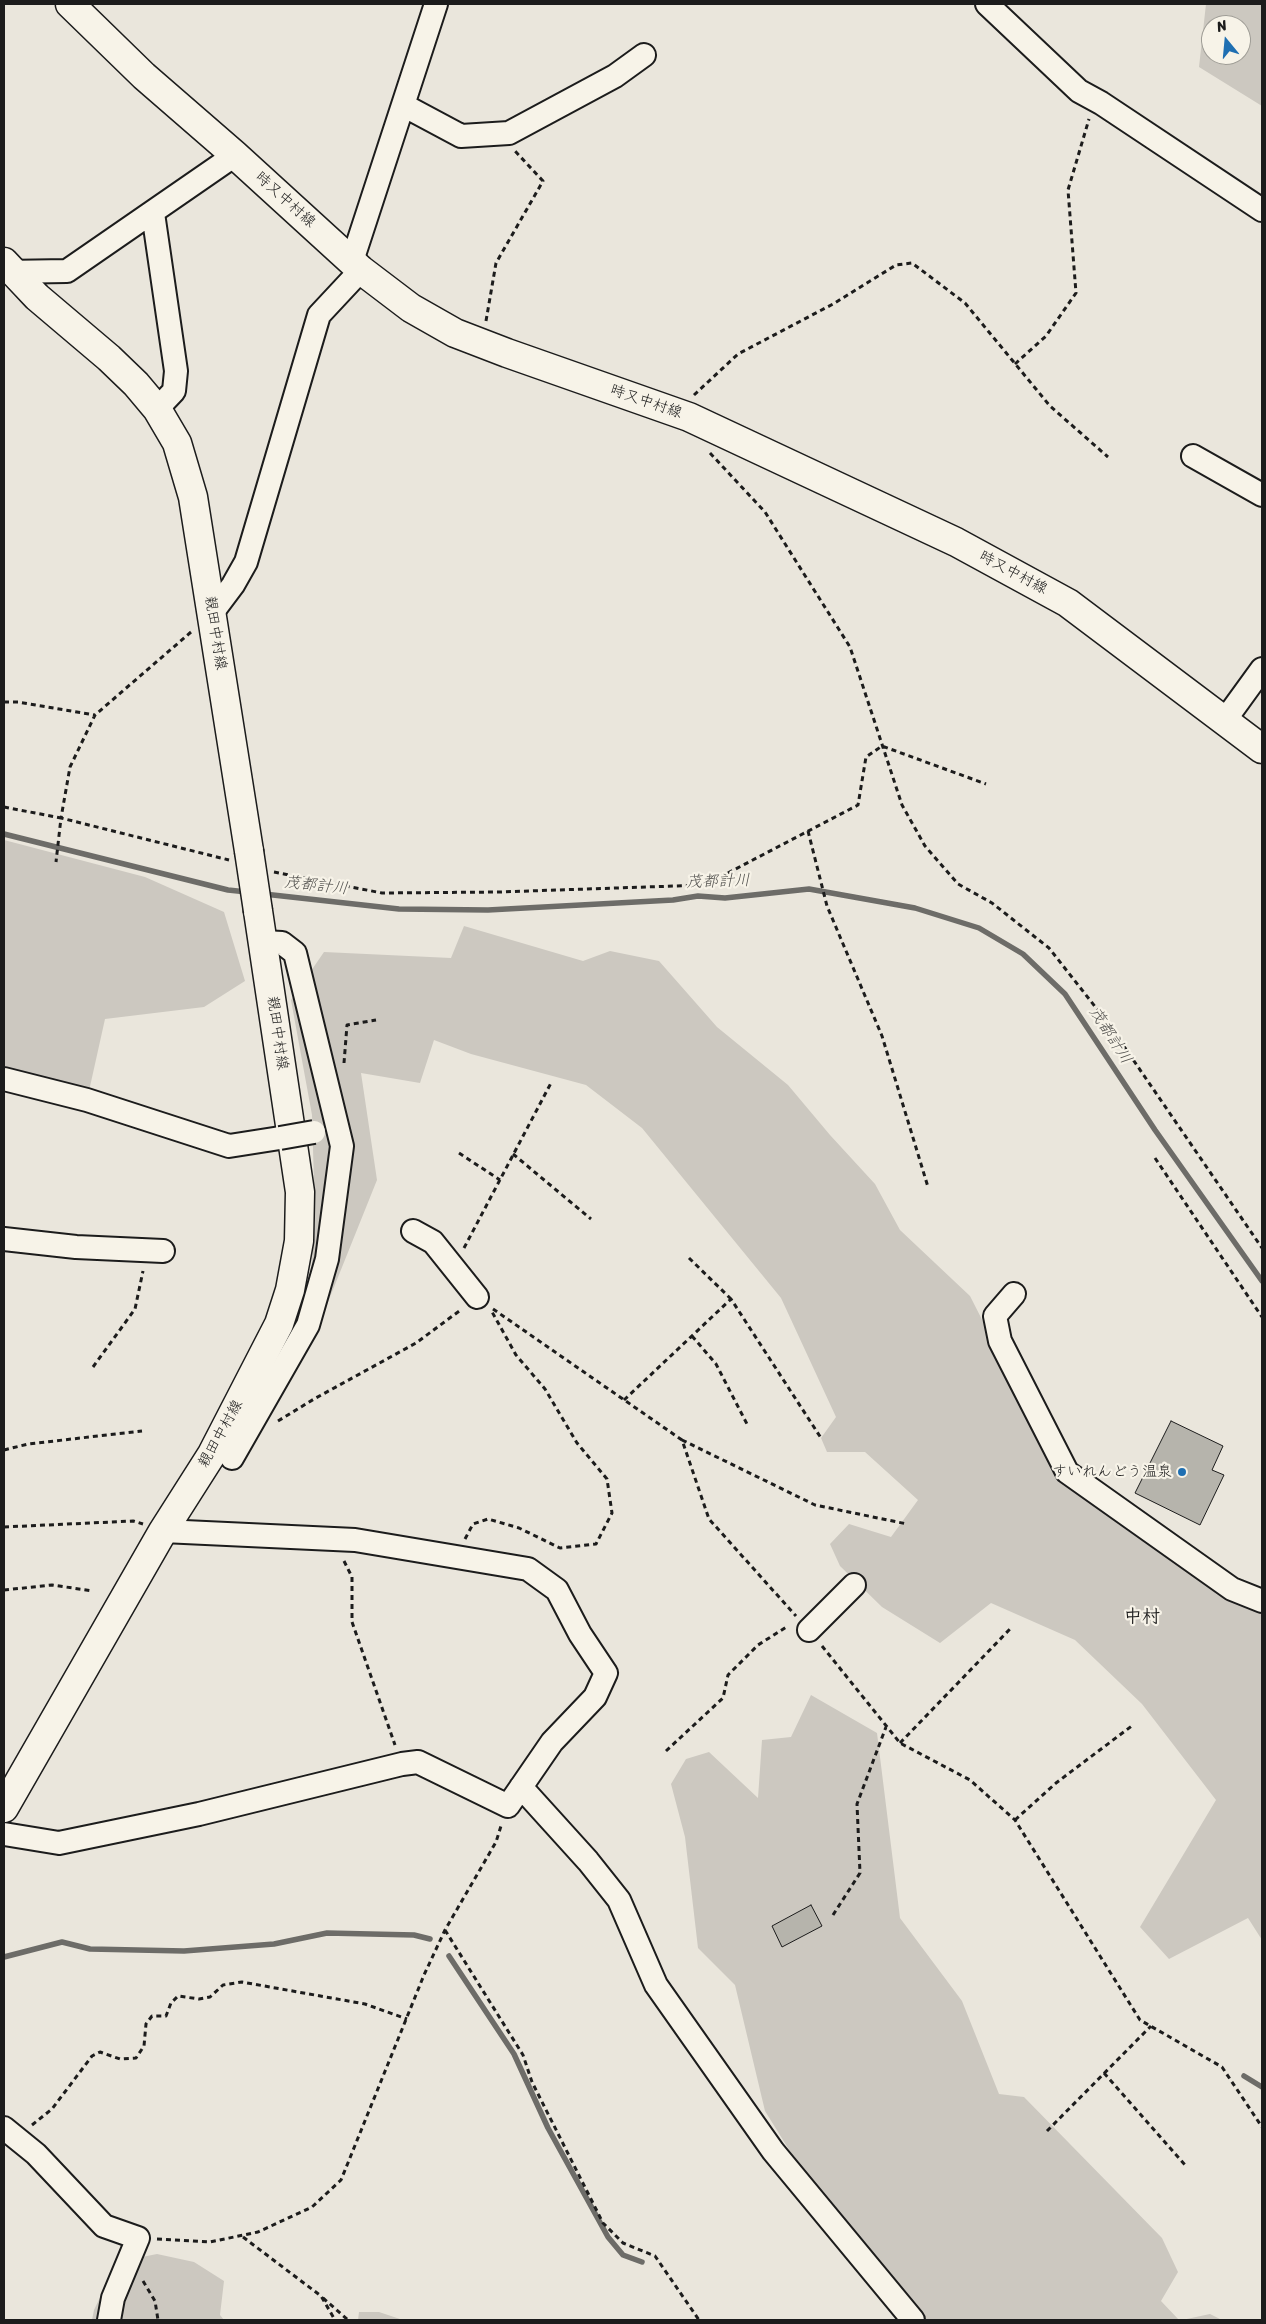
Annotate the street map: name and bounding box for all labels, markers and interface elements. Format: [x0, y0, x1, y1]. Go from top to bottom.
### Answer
text: N [1213, 13, 1230, 40]
north arrow [1201, 15, 1251, 65]
street label: 時又中村線 [251, 168, 319, 232]
street label: 時又中村線 [608, 381, 684, 423]
street label: 時又中村線 [976, 547, 1050, 599]
street label: 親田中村線 [200, 595, 230, 671]
water label: 茂都計川 [686, 871, 750, 893]
water label: 茂都計川 [283, 873, 349, 899]
street label: 親田中村線 [263, 995, 291, 1071]
water label: 茂都計川 [1085, 1004, 1135, 1068]
street label: 親田中村線 [195, 1397, 247, 1471]
place label: すいれんどう温泉 [1052, 1463, 1172, 1481]
marker: すいれんどう温泉 [1176, 1466, 1188, 1478]
district label: 中村 [1124, 1606, 1160, 1628]

